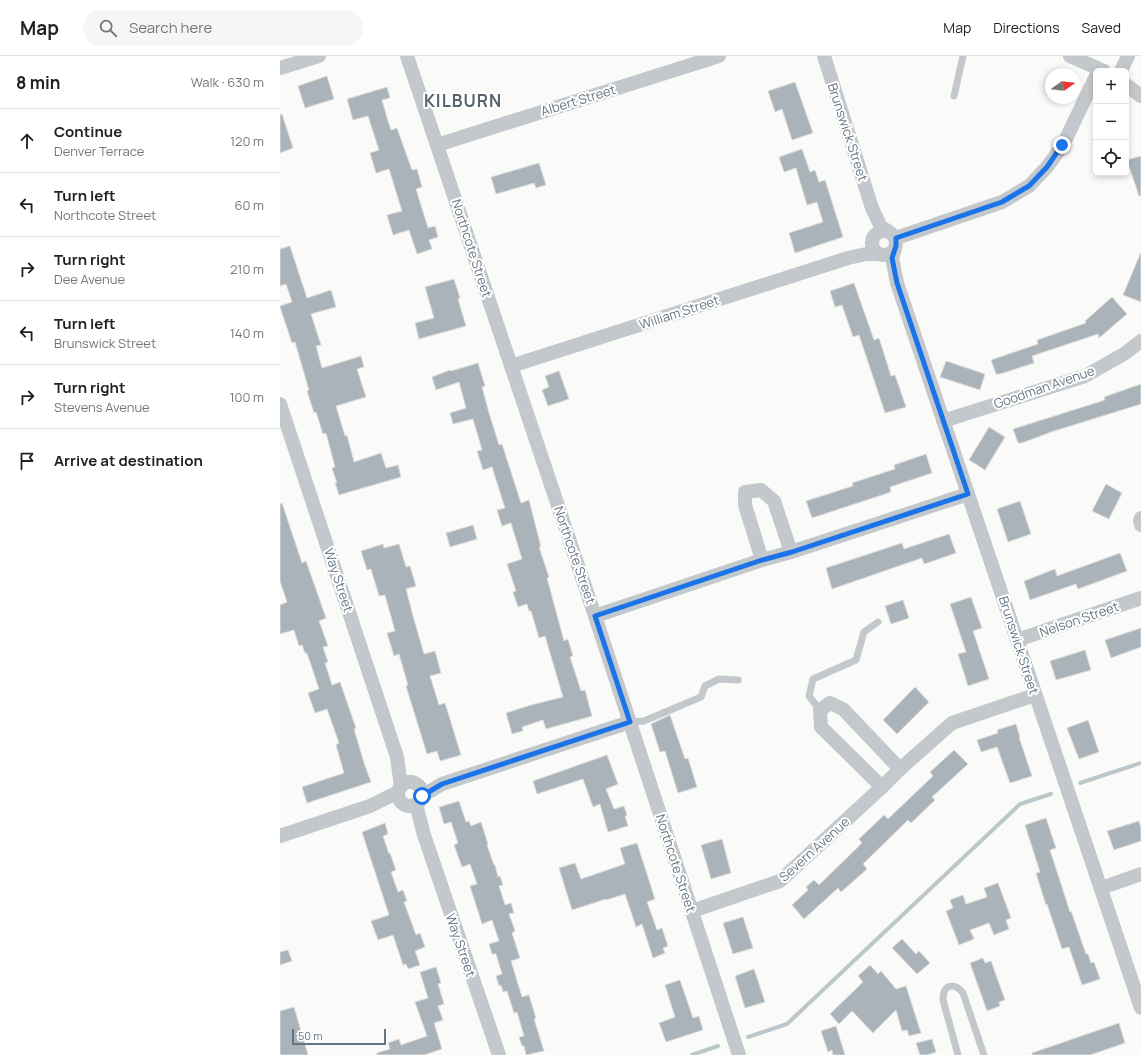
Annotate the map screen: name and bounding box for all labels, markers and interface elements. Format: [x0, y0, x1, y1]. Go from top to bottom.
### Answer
search box [83, 10, 363, 46]
text: Map [20, 15, 59, 41]
icon: search [97, 17, 119, 39]
text: Search here [129, 17, 212, 38]
text: Map [943, 18, 971, 37]
text: Directions [993, 18, 1060, 37]
text: Saved [1082, 18, 1121, 37]
north arrow [1045, 68, 1081, 104]
map controls [1093, 68, 1129, 176]
button: + [1093, 68, 1129, 104]
text: 8 min [16, 71, 61, 94]
text: Walk · 630 m [191, 73, 264, 91]
street label: Albert Street [538, 80, 618, 120]
street label: Brunswick Street [824, 81, 872, 183]
district label: KILBURN [424, 89, 502, 112]
button: − [1093, 104, 1129, 140]
text: Continue [54, 121, 122, 142]
icon: ahead [16, 130, 38, 152]
text: 120 m [230, 132, 264, 150]
route end [1053, 136, 1071, 154]
button: locate [1093, 140, 1129, 176]
text: Denver Terrace [54, 142, 144, 160]
text: Turn left [54, 185, 116, 206]
icon: left [16, 194, 38, 216]
text: 60 m [234, 196, 264, 214]
street label: Northcote Street [448, 197, 496, 299]
text: Northcote Street [54, 206, 156, 224]
text: Turn right [54, 249, 125, 270]
icon: right [16, 258, 38, 280]
text: 210 m [230, 260, 264, 278]
text: Dee Avenue [54, 270, 125, 288]
street label: William Street [637, 291, 721, 333]
text: Turn left [54, 313, 116, 334]
icon: left [16, 322, 38, 344]
text: 140 m [230, 324, 264, 342]
text: Brunswick Street [54, 334, 156, 352]
street label: Goodman Avenue [991, 361, 1097, 413]
text: Turn right [54, 377, 125, 398]
icon: right [16, 386, 38, 408]
text: 100 m [229, 388, 264, 406]
text: Stevens Avenue [54, 398, 150, 416]
icon: arrive [16, 450, 38, 472]
text: Arrive at destination [54, 450, 203, 471]
street label: Northcote Street [550, 504, 600, 606]
street label: Way Street [320, 546, 358, 614]
street label: Brunswick Street [995, 594, 1043, 696]
street label: Nelson Street [1037, 597, 1121, 641]
route start [413, 787, 431, 805]
street label: Northcote Street [652, 812, 700, 914]
street label: Severn Avenue [775, 812, 853, 885]
street label: Way Street [442, 911, 480, 979]
scale bar [292, 1027, 386, 1046]
text: 50 m [298, 1028, 323, 1043]

